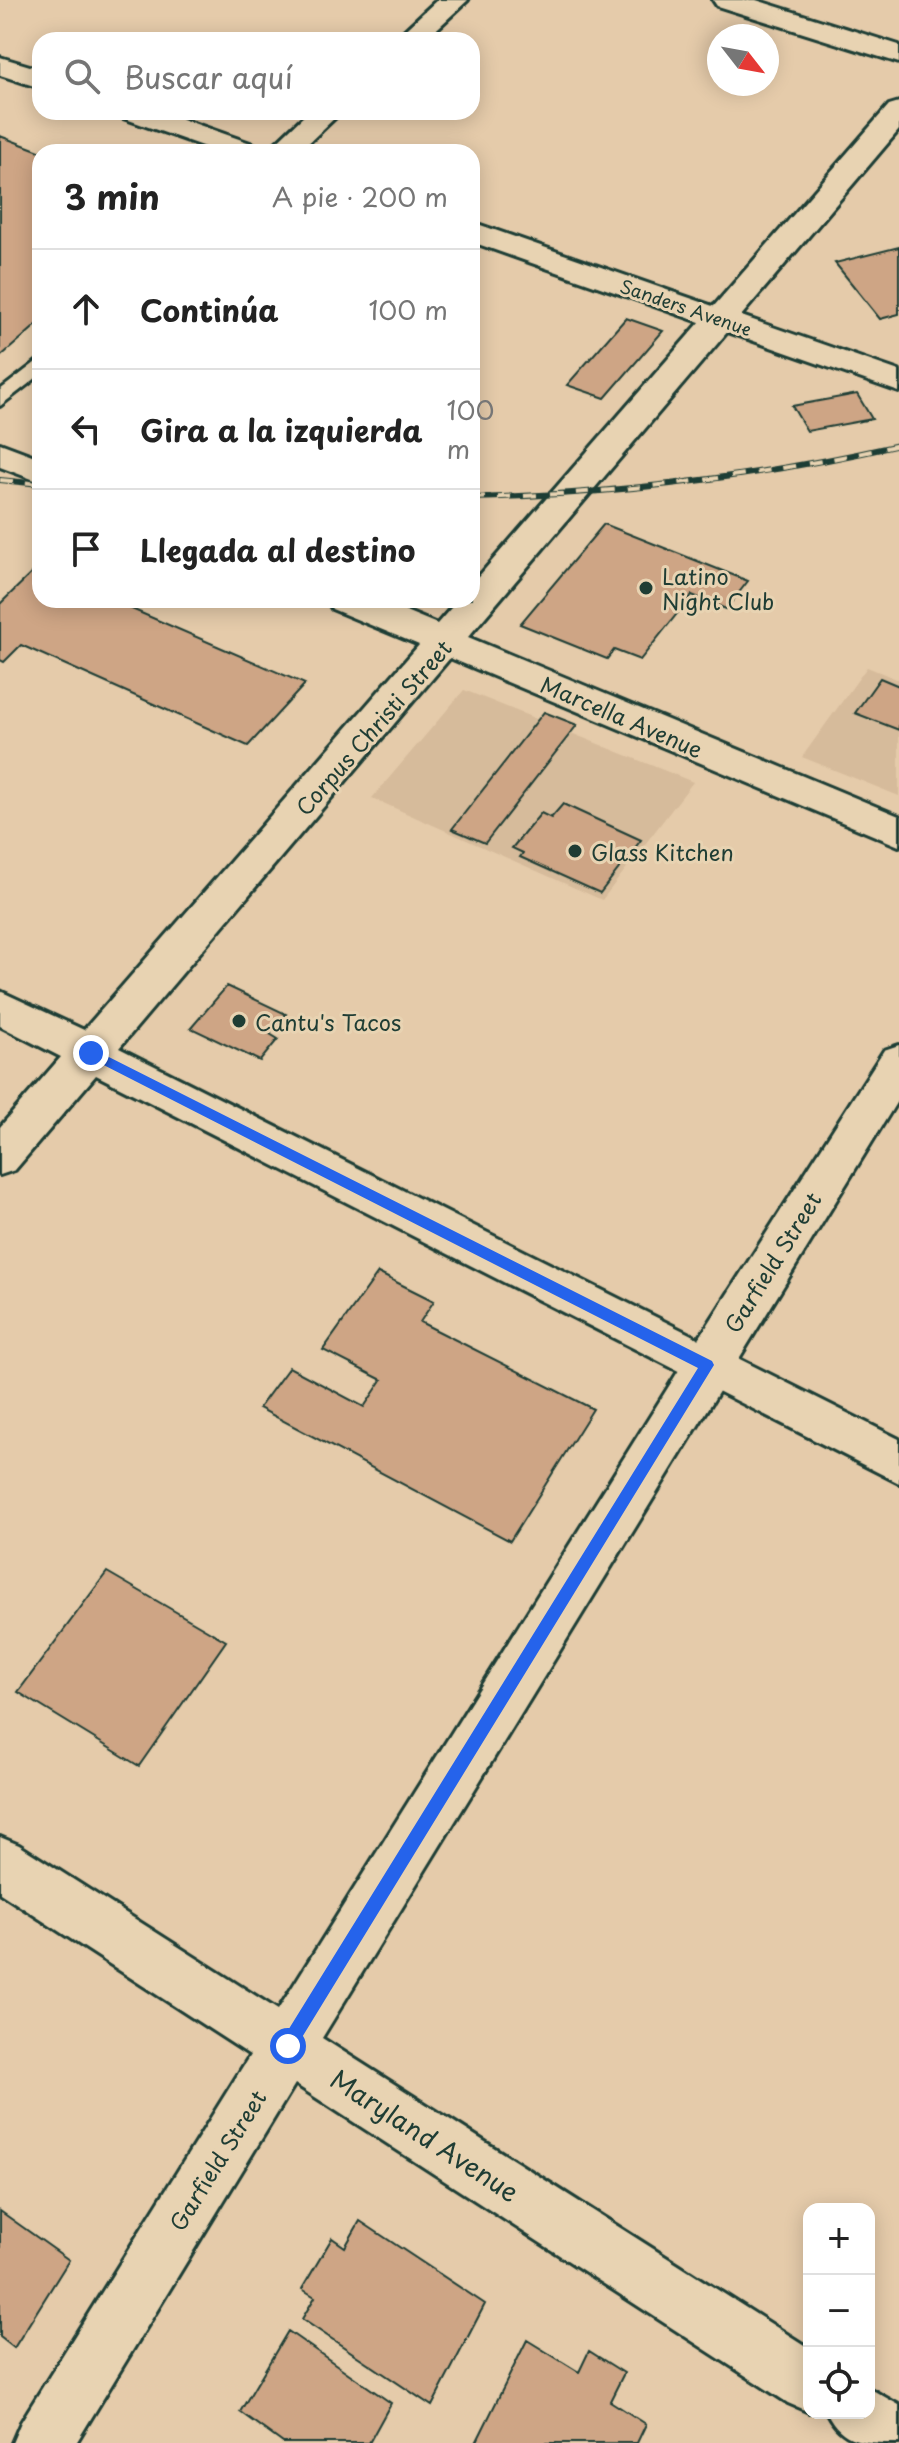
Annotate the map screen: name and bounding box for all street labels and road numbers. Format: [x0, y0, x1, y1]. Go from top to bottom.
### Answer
street label: Sanders Avenue [617, 272, 756, 342]
street label: Corpus Christi Street [287, 632, 459, 822]
street label: Marcella Avenue [536, 667, 708, 765]
street label: Garfield Street [715, 1185, 829, 1339]
street label: Maryland Avenue [323, 2059, 527, 2211]
street label: Garfield Street [160, 2083, 274, 2237]

